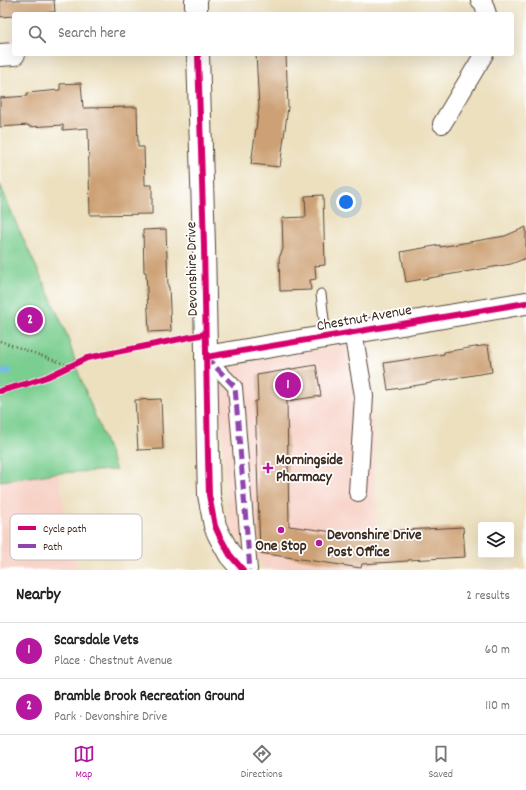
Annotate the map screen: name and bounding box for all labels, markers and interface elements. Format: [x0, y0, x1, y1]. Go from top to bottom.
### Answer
search box [12, 12, 514, 56]
icon: search [26, 23, 48, 45]
text: Search here [58, 23, 126, 45]
your location [336, 192, 356, 212]
street label: Devonshire Drive [181, 221, 205, 316]
street label: Chestnut Avenue [315, 300, 414, 338]
pin: 2 [17, 305, 43, 335]
pin: 1 [275, 370, 301, 400]
place label: Morningside Pharmacy [276, 450, 343, 489]
marker: Morningside Pharmacy [263, 463, 273, 473]
legend [10, 514, 142, 560]
text: Cycle path [43, 522, 87, 538]
map controls [478, 522, 514, 558]
button: layers [478, 522, 514, 558]
marker: One Stop [276, 525, 286, 535]
place label: Devonshire Drive Post Office [327, 525, 422, 564]
place label: One Stop [255, 536, 307, 558]
marker: Devonshire Drive Post Office [314, 538, 324, 548]
text: Path [43, 540, 62, 556]
text: Nearby [16, 584, 60, 608]
text: 2 results [466, 587, 510, 606]
text: Scarsdale Vets [54, 630, 139, 652]
text: 1 [28, 641, 30, 660]
text: 60 m [485, 641, 510, 660]
text: Place · Chestnut Avenue [54, 652, 172, 671]
text: Bramble Brook Recreation Ground [54, 686, 244, 708]
text: 2 [26, 697, 32, 716]
text: 110 m [485, 697, 510, 716]
text: Park · Devonshire Drive [54, 708, 167, 727]
tab: Map [73, 743, 95, 783]
tab: Directions [241, 743, 283, 783]
tab: Saved [428, 743, 453, 783]

